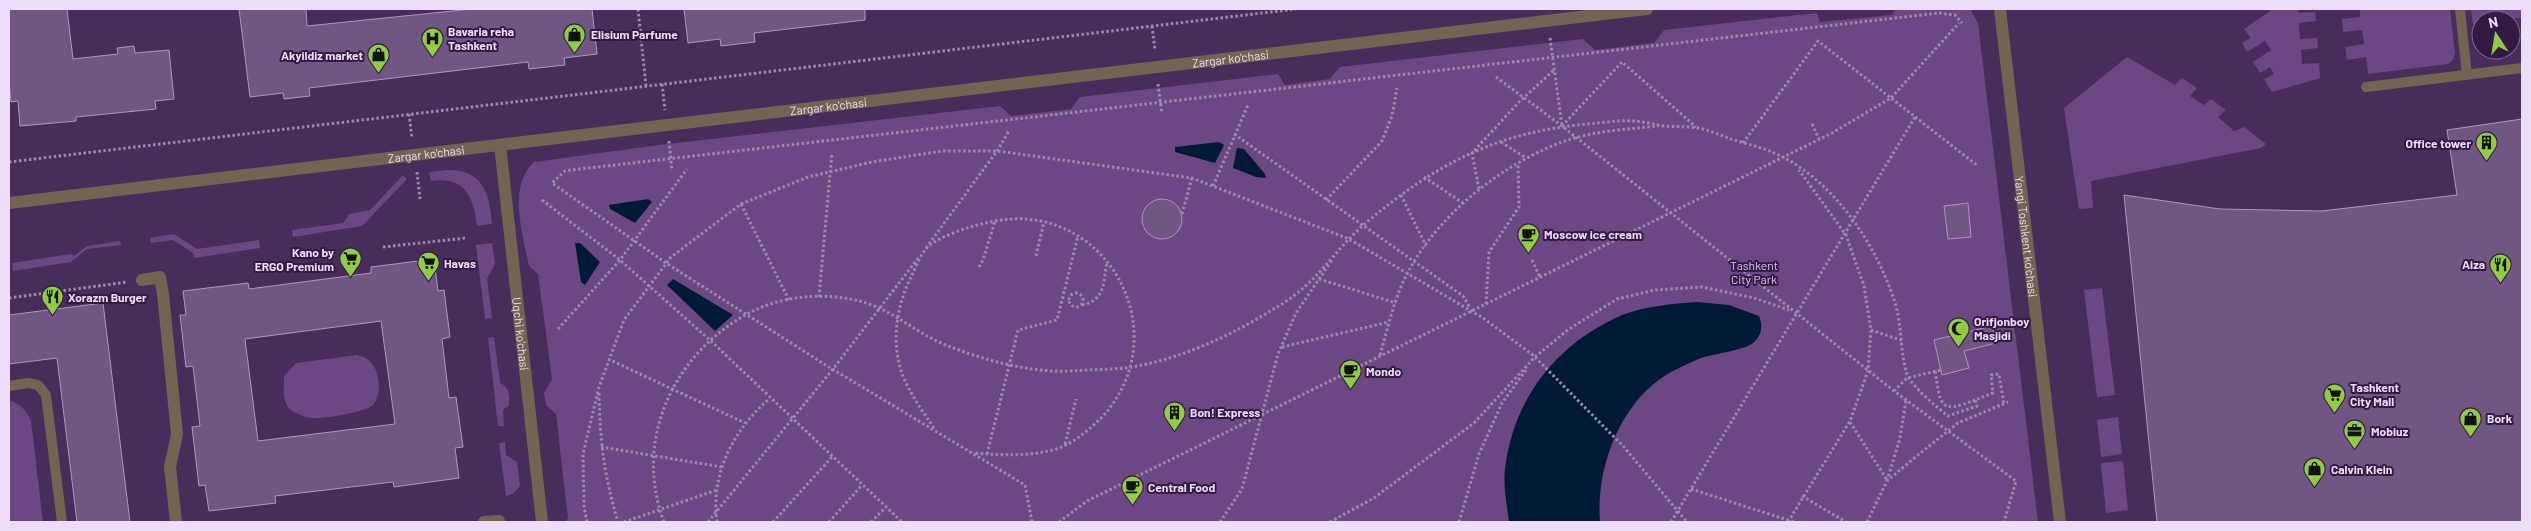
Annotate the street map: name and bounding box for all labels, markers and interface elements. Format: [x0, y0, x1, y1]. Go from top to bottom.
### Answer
north arrow [2471, 10, 2521, 60]
text: N [2487, 13, 2500, 31]
shop icon: Elisium Parfume [563, 22, 587, 53]
place label: Bavaria reha Tashkent [448, 24, 514, 52]
hospital icon: Bavaria reha Tashkent [420, 26, 444, 57]
place label: Elisium Parfume [591, 27, 678, 41]
shop icon: Akyildiz market [367, 43, 391, 74]
street label: Zargar ko'chasi [1191, 47, 1270, 70]
place label: Akyildiz market [281, 48, 363, 62]
street label: Zargar ko'chasi [789, 94, 867, 117]
building icon: Office tower [2475, 131, 2499, 162]
place label: Office tower [2406, 136, 2471, 150]
street label: Zargar ko'chasi [387, 142, 465, 165]
street label: Yangi Toshkent ko'chasi [2013, 175, 2041, 298]
cafe icon: Moscow ice cream [1516, 222, 1540, 253]
place label: Moscow ice cream [1544, 227, 1642, 241]
place label: Kano by ERGO Premium [255, 245, 334, 273]
supermarket icon: Kano by ERGO Premium [338, 247, 362, 278]
supermarket icon: Havas [416, 251, 440, 282]
restaurant icon: Aiza [2489, 252, 2513, 283]
place label: Havas [444, 256, 476, 270]
place label: Aiza [2462, 257, 2485, 271]
park label: Tashkent City Park [1730, 258, 1778, 286]
restaurant icon: Xorazm Burger [40, 285, 64, 316]
place label: Xorazm Burger [68, 290, 147, 304]
street label: Uqchi ko'chasi [510, 297, 532, 371]
place label: Orifjonboy Masjidi [1974, 314, 2029, 342]
mosque icon: Orifjonboy Masjidi [1946, 316, 1970, 347]
cafe icon: Mondo [1338, 359, 1362, 390]
place label: Mondo [1366, 364, 1402, 378]
place label: Tashkent City Mall [2350, 380, 2399, 408]
supermarket icon: Tashkent City Mall [2322, 382, 2346, 413]
building icon: Bon! Express [1162, 400, 1186, 431]
place label: Bon! Express [1190, 405, 1260, 419]
shop icon: Bork [2459, 406, 2483, 437]
place label: Bork [2487, 411, 2513, 425]
office icon: Mobiuz [2343, 419, 2367, 450]
place label: Mobiuz [2371, 424, 2409, 438]
shop icon: Calvin Klein [2303, 457, 2327, 488]
place label: Calvin Klein [2331, 462, 2392, 476]
cafe icon: Central Food [1120, 475, 1144, 506]
place label: Central Food [1148, 480, 1216, 494]

